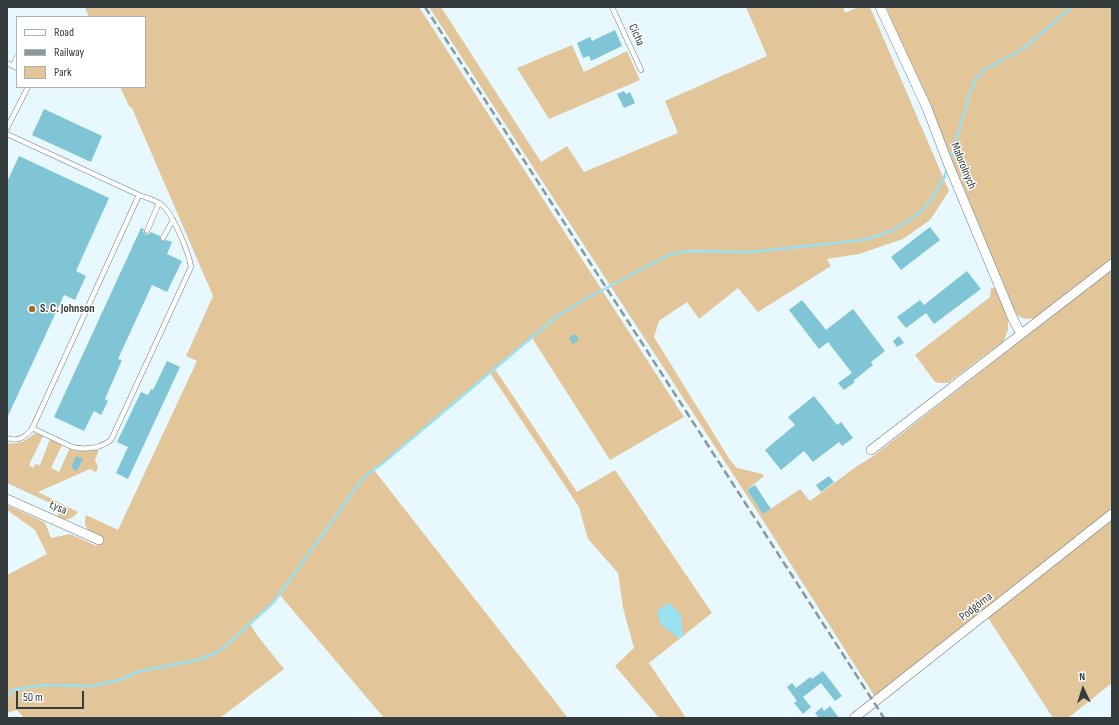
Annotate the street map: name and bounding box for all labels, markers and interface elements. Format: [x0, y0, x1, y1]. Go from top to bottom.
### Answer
legend [16, 16, 146, 88]
street label: Cicha [625, 22, 647, 48]
text: Road [54, 25, 74, 40]
text: Railway [54, 45, 84, 60]
text: Park [54, 65, 72, 80]
street label: Małorolnych [947, 141, 979, 191]
place label: S. C. Johnson [40, 302, 95, 316]
marker: S. C. Johnson [27, 304, 37, 314]
street label: Łysa [47, 498, 69, 518]
street label: Podgórna [957, 590, 995, 624]
north arrow [1063, 669, 1103, 709]
text: N [1079, 670, 1086, 683]
scale bar [18, 683, 86, 709]
text: 50 m [23, 690, 43, 705]

